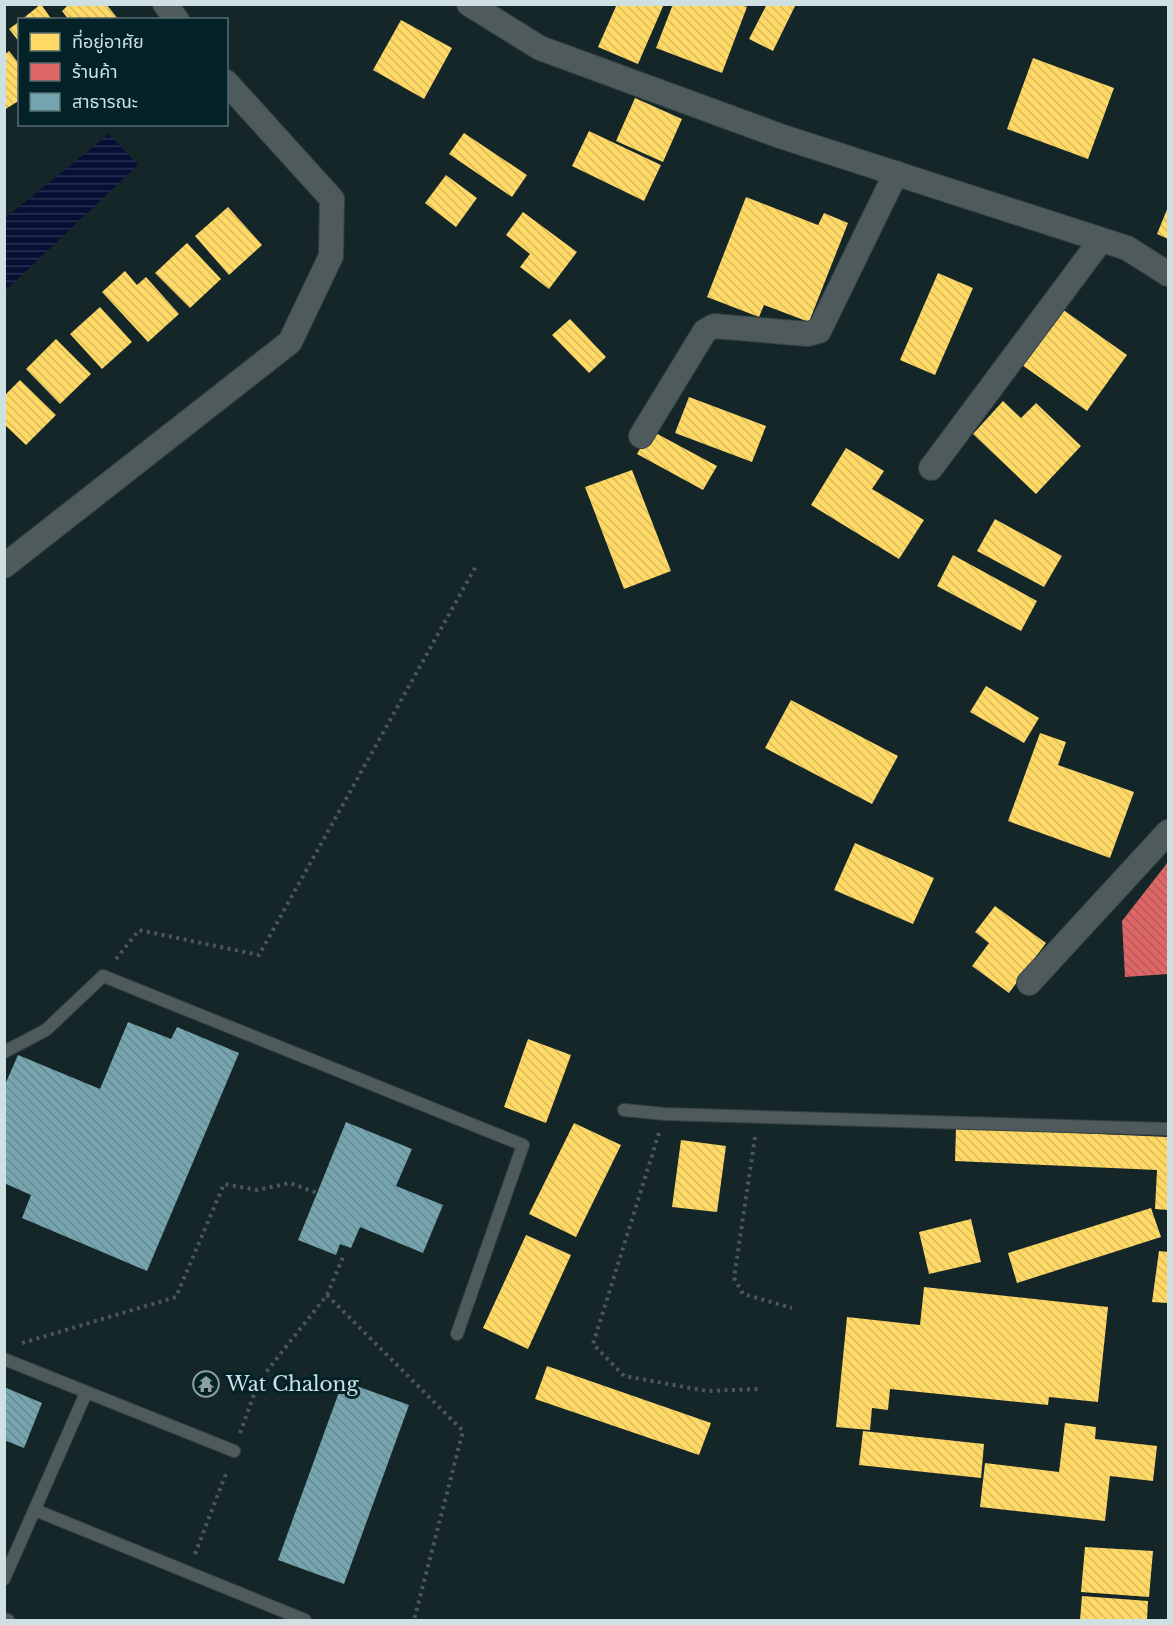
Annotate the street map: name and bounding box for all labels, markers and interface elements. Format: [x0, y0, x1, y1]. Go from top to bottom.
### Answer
legend [18, 18, 228, 126]
text: ที่อยู่อาศัย [72, 29, 144, 54]
text: ร้านค้า [72, 61, 118, 83]
text: สาธารณะ [72, 91, 138, 113]
temple icon: Wat Chalong [191, 1369, 221, 1399]
place label: Wat Chalong [225, 1372, 359, 1396]

